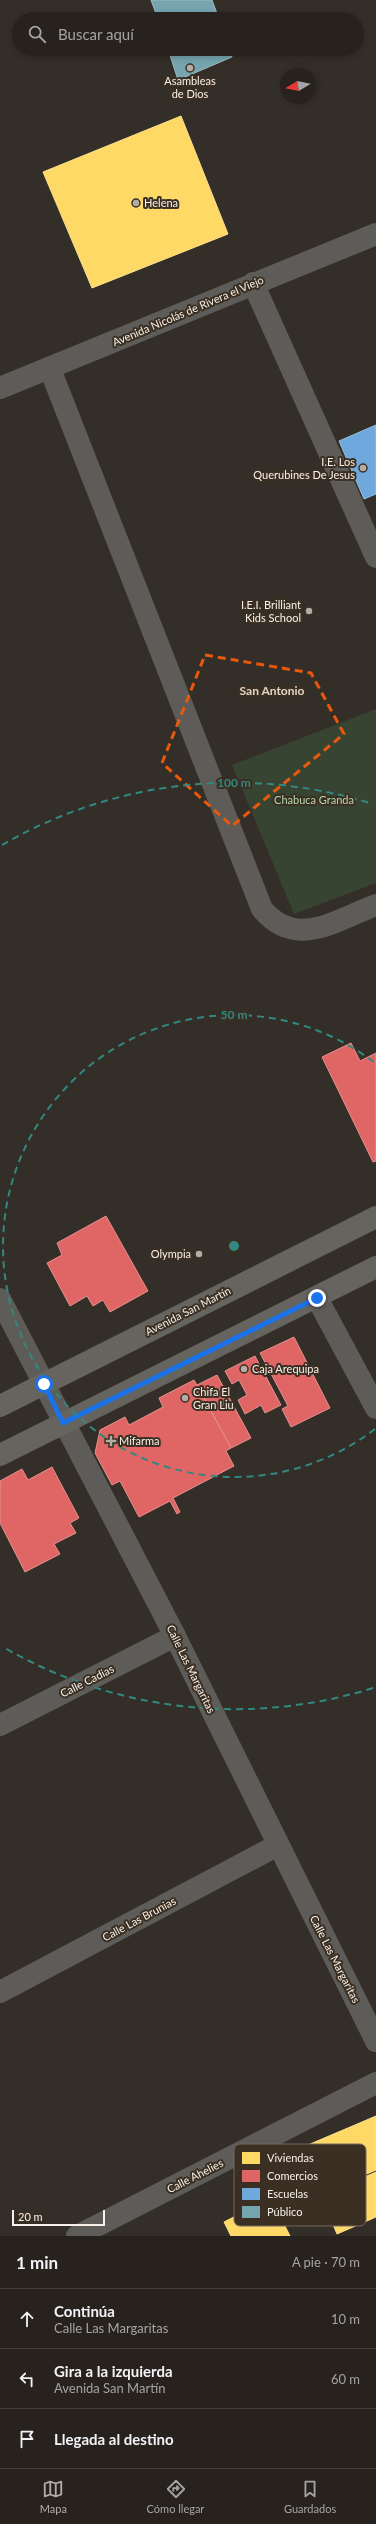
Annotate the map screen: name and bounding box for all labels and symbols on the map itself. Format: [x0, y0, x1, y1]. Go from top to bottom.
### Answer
marker: Asambleas de Dios [185, 63, 195, 73]
north arrow [280, 68, 316, 104]
place label: Asambleas de Dios [164, 74, 216, 100]
place label: Helena [144, 196, 178, 209]
marker: Helena [131, 198, 141, 208]
street label: Avenida Nicolás de Rivera el Viejo [110, 273, 265, 348]
place label: I.E. Los Querubines De Jesus [253, 455, 355, 481]
marker: I.E. Los Querubines De Jesus [358, 463, 368, 473]
place label: I.E.I. Brilliant Kids School [241, 598, 301, 624]
marker: I.E.I. Brilliant Kids School [304, 606, 314, 616]
district label: San Antonio [240, 683, 305, 698]
text: 100 m [217, 775, 251, 790]
park label: Chabuca Granda [274, 793, 354, 806]
text: 50 m [221, 1007, 247, 1022]
centre of rings [227, 1239, 241, 1253]
place label: Olympia [151, 1247, 191, 1260]
marker: Olympia [194, 1249, 204, 1259]
street label: Avenida San Martín [143, 1283, 233, 1338]
route end [308, 1289, 326, 1307]
place label: Caja Arequipa [252, 1362, 319, 1375]
marker: Caja Arequipa [239, 1364, 249, 1374]
route start [35, 1375, 53, 1393]
place label: Chifa El Gran Liu [193, 1385, 234, 1411]
marker: Chifa El Gran Liu [180, 1393, 190, 1403]
place label: Mifarma [119, 1434, 160, 1447]
marker: Mifarma [106, 1436, 116, 1446]
street label: Calle Las Margaritas [164, 1622, 219, 1715]
street label: Calle Cadias [58, 1661, 116, 1700]
street label: Calle Las Brunias [100, 1894, 178, 1943]
street label: Calle Las Margaritas [308, 1913, 363, 2005]
legend [234, 2144, 366, 2226]
text: Viviendas [267, 2151, 314, 2164]
street label: Calle Ahelies [164, 2156, 225, 2195]
text: Comercios [267, 2169, 318, 2182]
text: Escuelas [267, 2187, 308, 2200]
text: Público [267, 2205, 302, 2218]
scale bar [12, 2208, 105, 2227]

